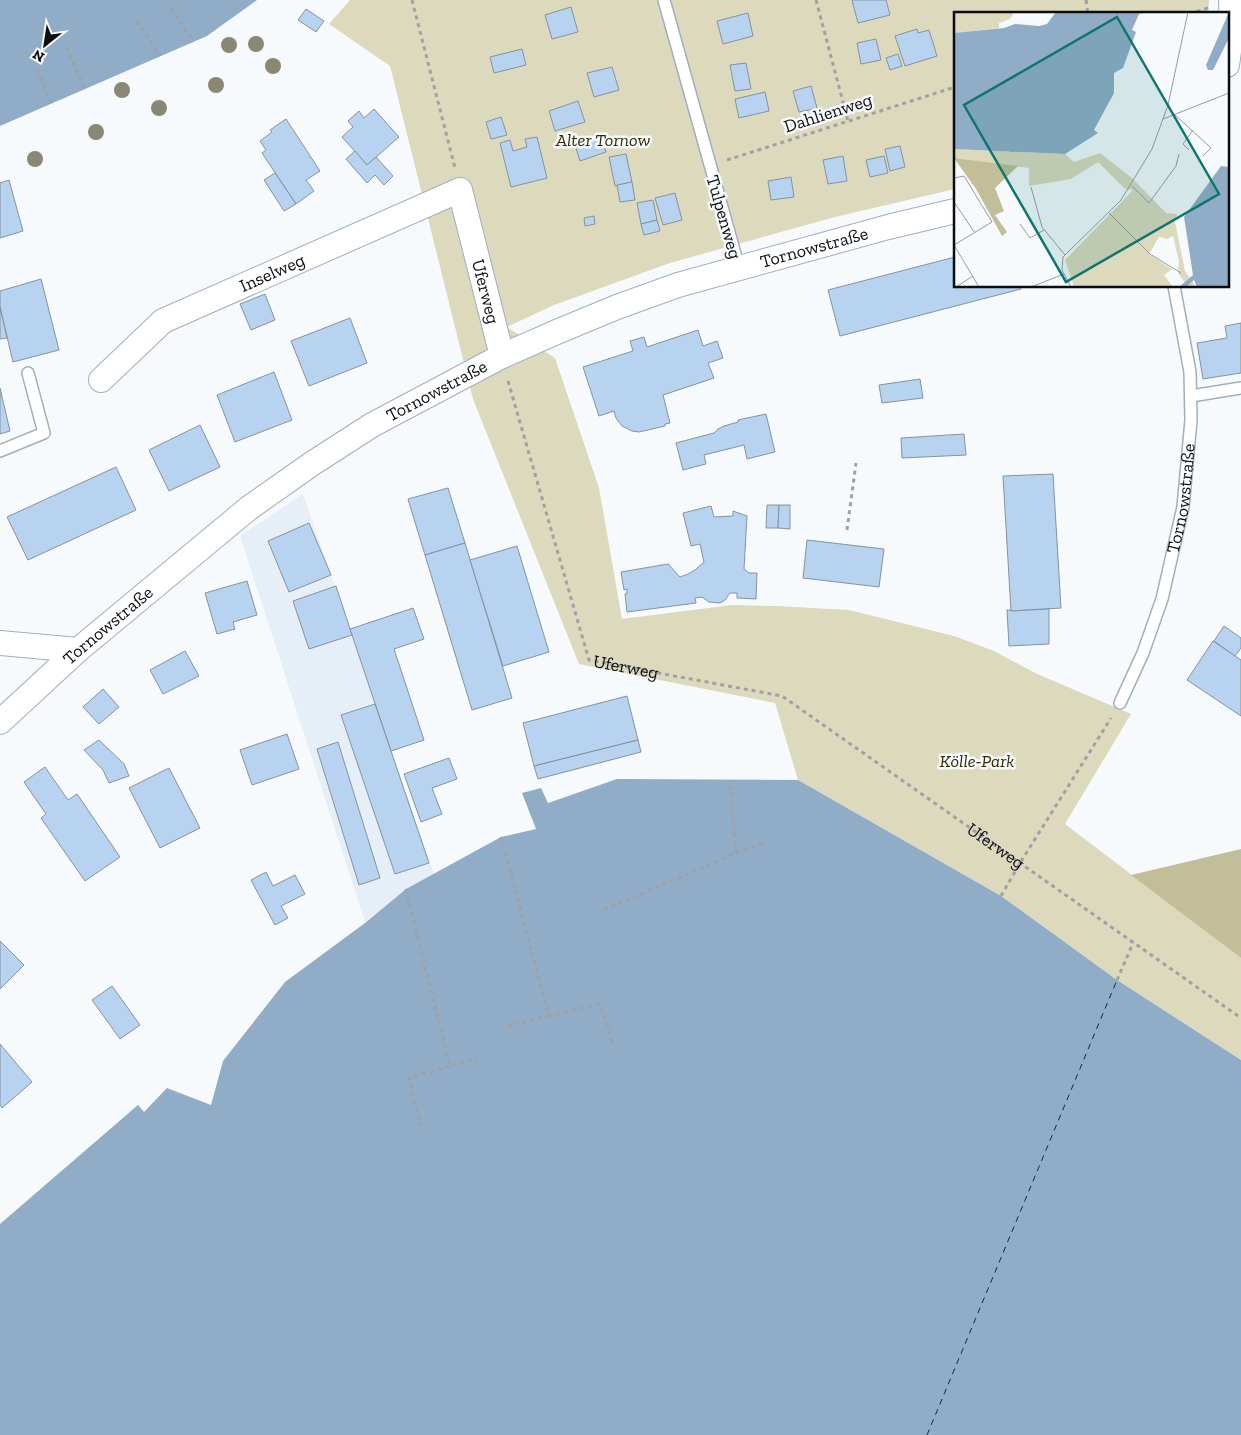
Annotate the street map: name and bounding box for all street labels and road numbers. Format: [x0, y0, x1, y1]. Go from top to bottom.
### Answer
street label: Dahlienweg [781, 88, 875, 138]
street label: Tulpenweg [702, 172, 747, 262]
street label: Tornowstraße [758, 222, 870, 273]
street label: Inselweg [236, 249, 308, 297]
street label: Uferweg [467, 257, 505, 326]
street label: Tornowstraße [383, 355, 491, 426]
street label: Tornowstraße [1162, 442, 1200, 555]
street label: Tornowstraße [58, 581, 158, 669]
street label: Uferweg [591, 650, 660, 684]
street label: Uferweg [962, 818, 1029, 874]

